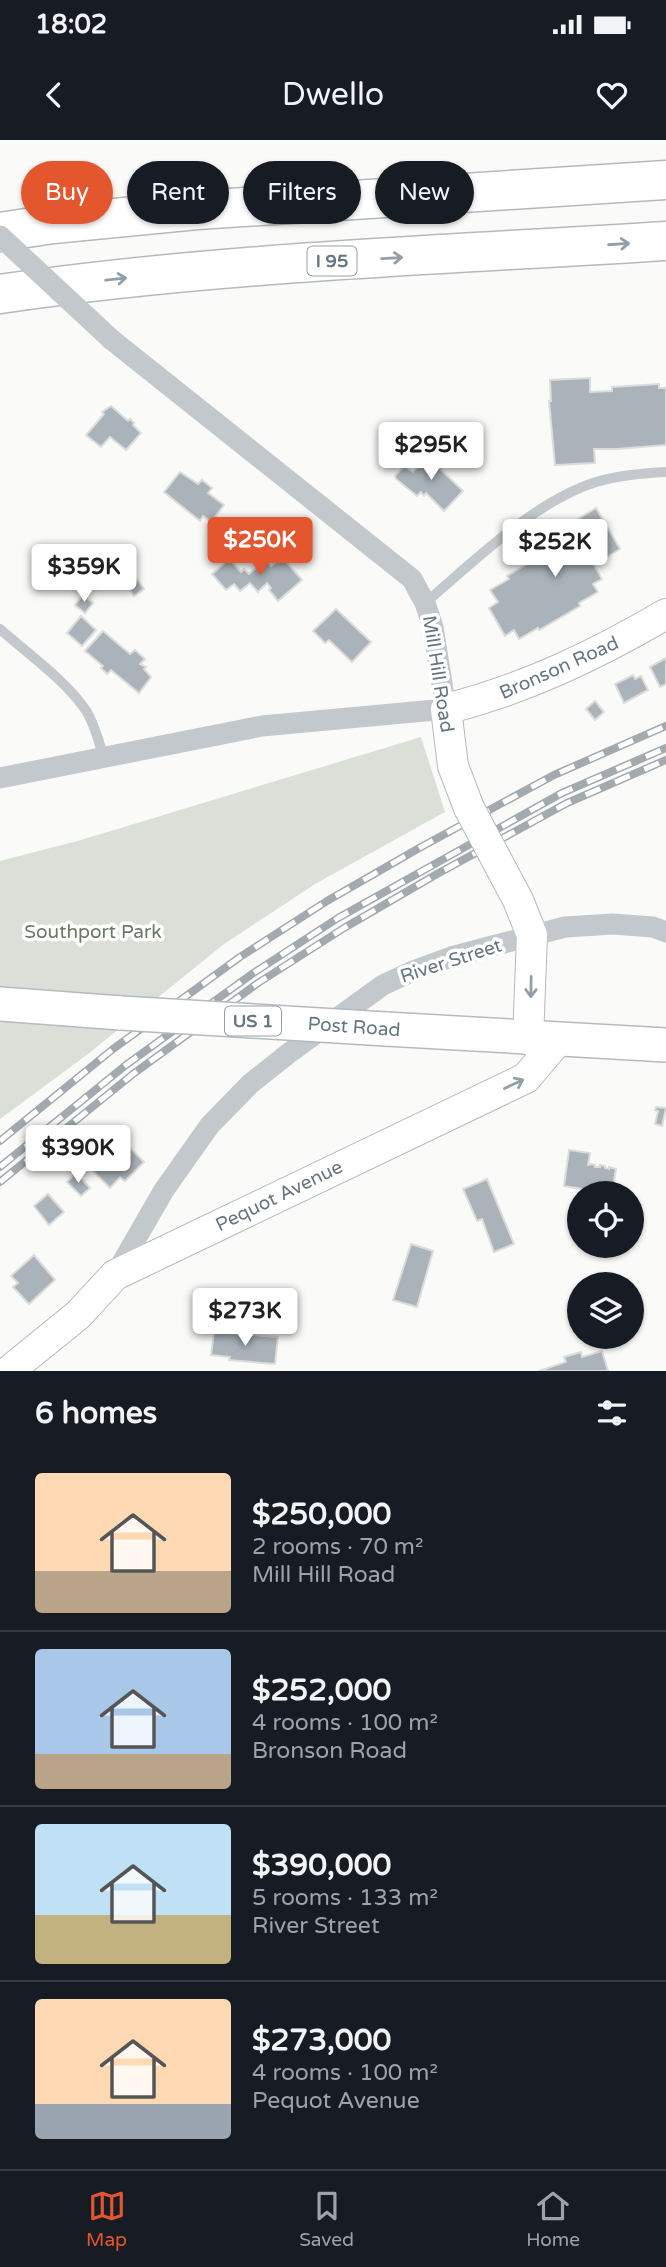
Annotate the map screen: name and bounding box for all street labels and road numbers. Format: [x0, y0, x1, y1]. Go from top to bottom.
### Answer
road number: I 95 [308, 246, 356, 276]
street label: Mill Hill Road [418, 614, 458, 734]
street label: Bronson Road [496, 632, 622, 704]
street label: River Street [397, 934, 505, 988]
road number: US 1 [225, 1006, 281, 1036]
street label: Post Road [307, 1013, 401, 1041]
street label: Pequot Avenue [212, 1156, 346, 1236]

